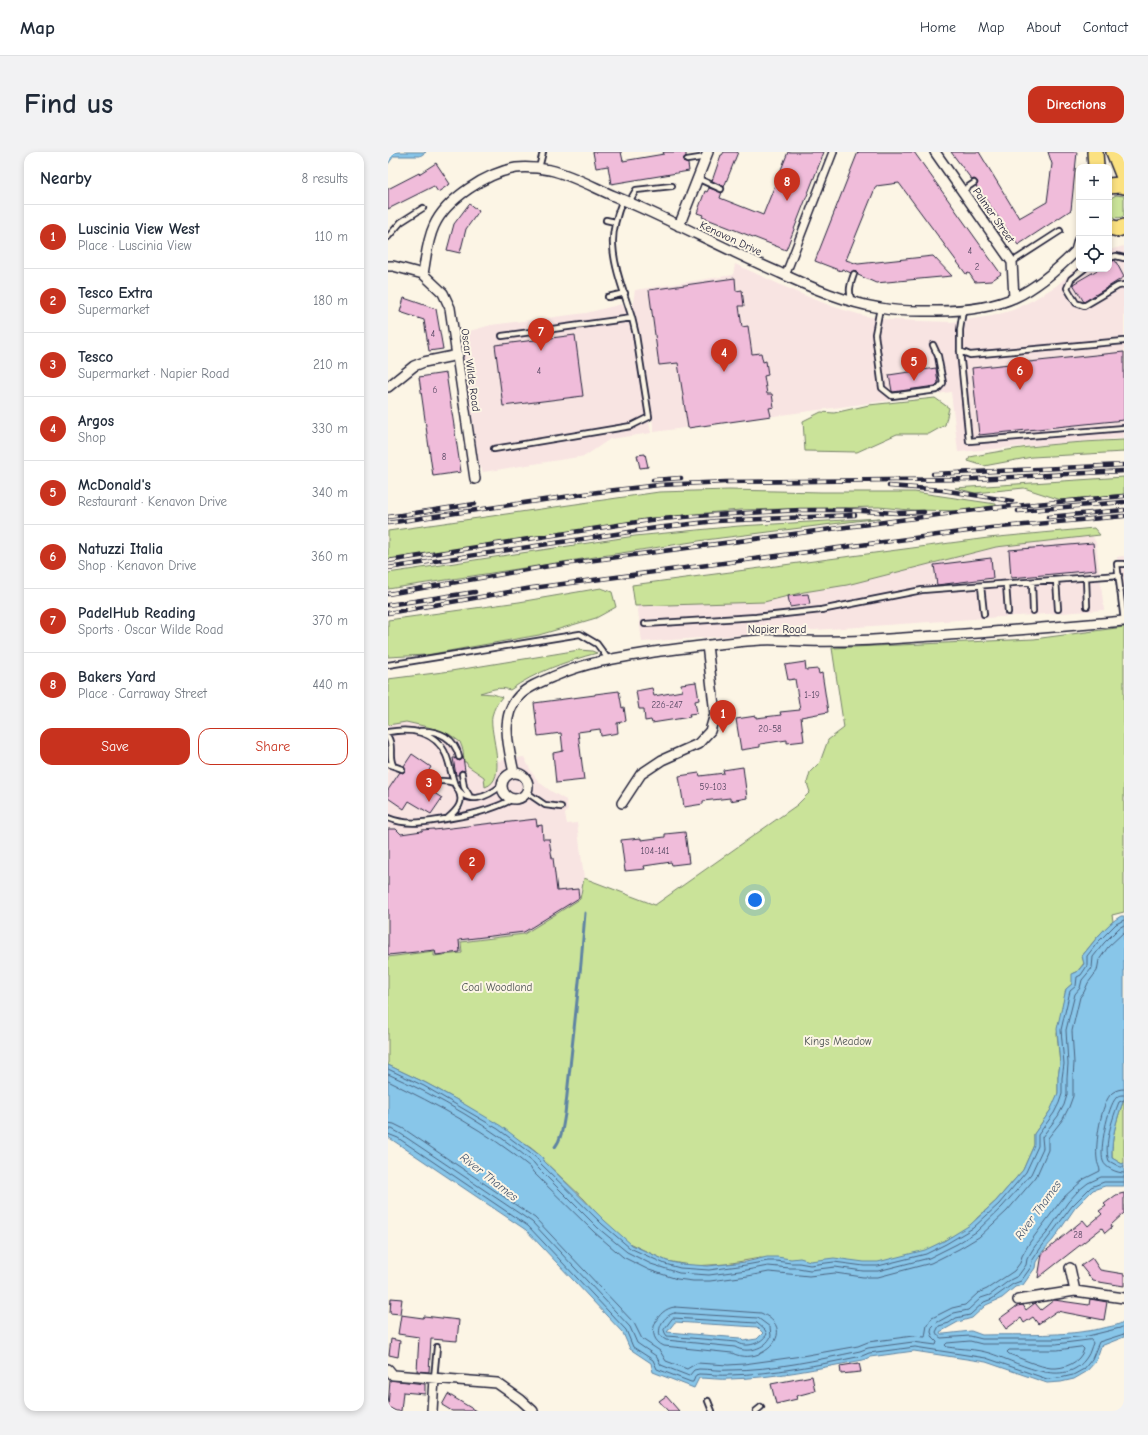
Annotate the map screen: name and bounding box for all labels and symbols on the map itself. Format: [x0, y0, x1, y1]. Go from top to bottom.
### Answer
pin: 8 [774, 168, 800, 201]
street label: Palmer Street [970, 185, 1018, 246]
street label: Kenavon Drive [698, 218, 764, 259]
house number: 4 [968, 246, 972, 256]
house number: 2 [975, 262, 980, 272]
pin: 7 [528, 318, 554, 351]
street label: Oscar Wilde Road [458, 328, 483, 413]
house number: 4 [431, 329, 435, 339]
pin: 4 [711, 339, 737, 372]
pin: 5 [901, 348, 927, 381]
pin: 6 [1007, 357, 1033, 390]
house number: 4 [537, 366, 541, 376]
house number: 6 [433, 385, 438, 395]
house number: 8 [442, 452, 447, 462]
street label: Napier Road [748, 623, 806, 636]
house number: 1-19 [804, 690, 820, 700]
house number: 226-247 [651, 700, 683, 710]
pin: 1 [710, 700, 736, 733]
house number: 20-58 [758, 724, 782, 734]
pin: 3 [416, 769, 442, 802]
house number: 59-103 [700, 782, 726, 792]
house number: 104-141 [641, 846, 670, 856]
pin: 2 [459, 848, 485, 881]
your location [745, 890, 765, 910]
park label: Coal Woodland [462, 981, 533, 994]
park label: Kings Meadow [804, 1035, 872, 1048]
water label: River Thames [457, 1150, 521, 1204]
water label: River Thames [1012, 1178, 1064, 1242]
house number: 28 [1073, 1230, 1083, 1240]

